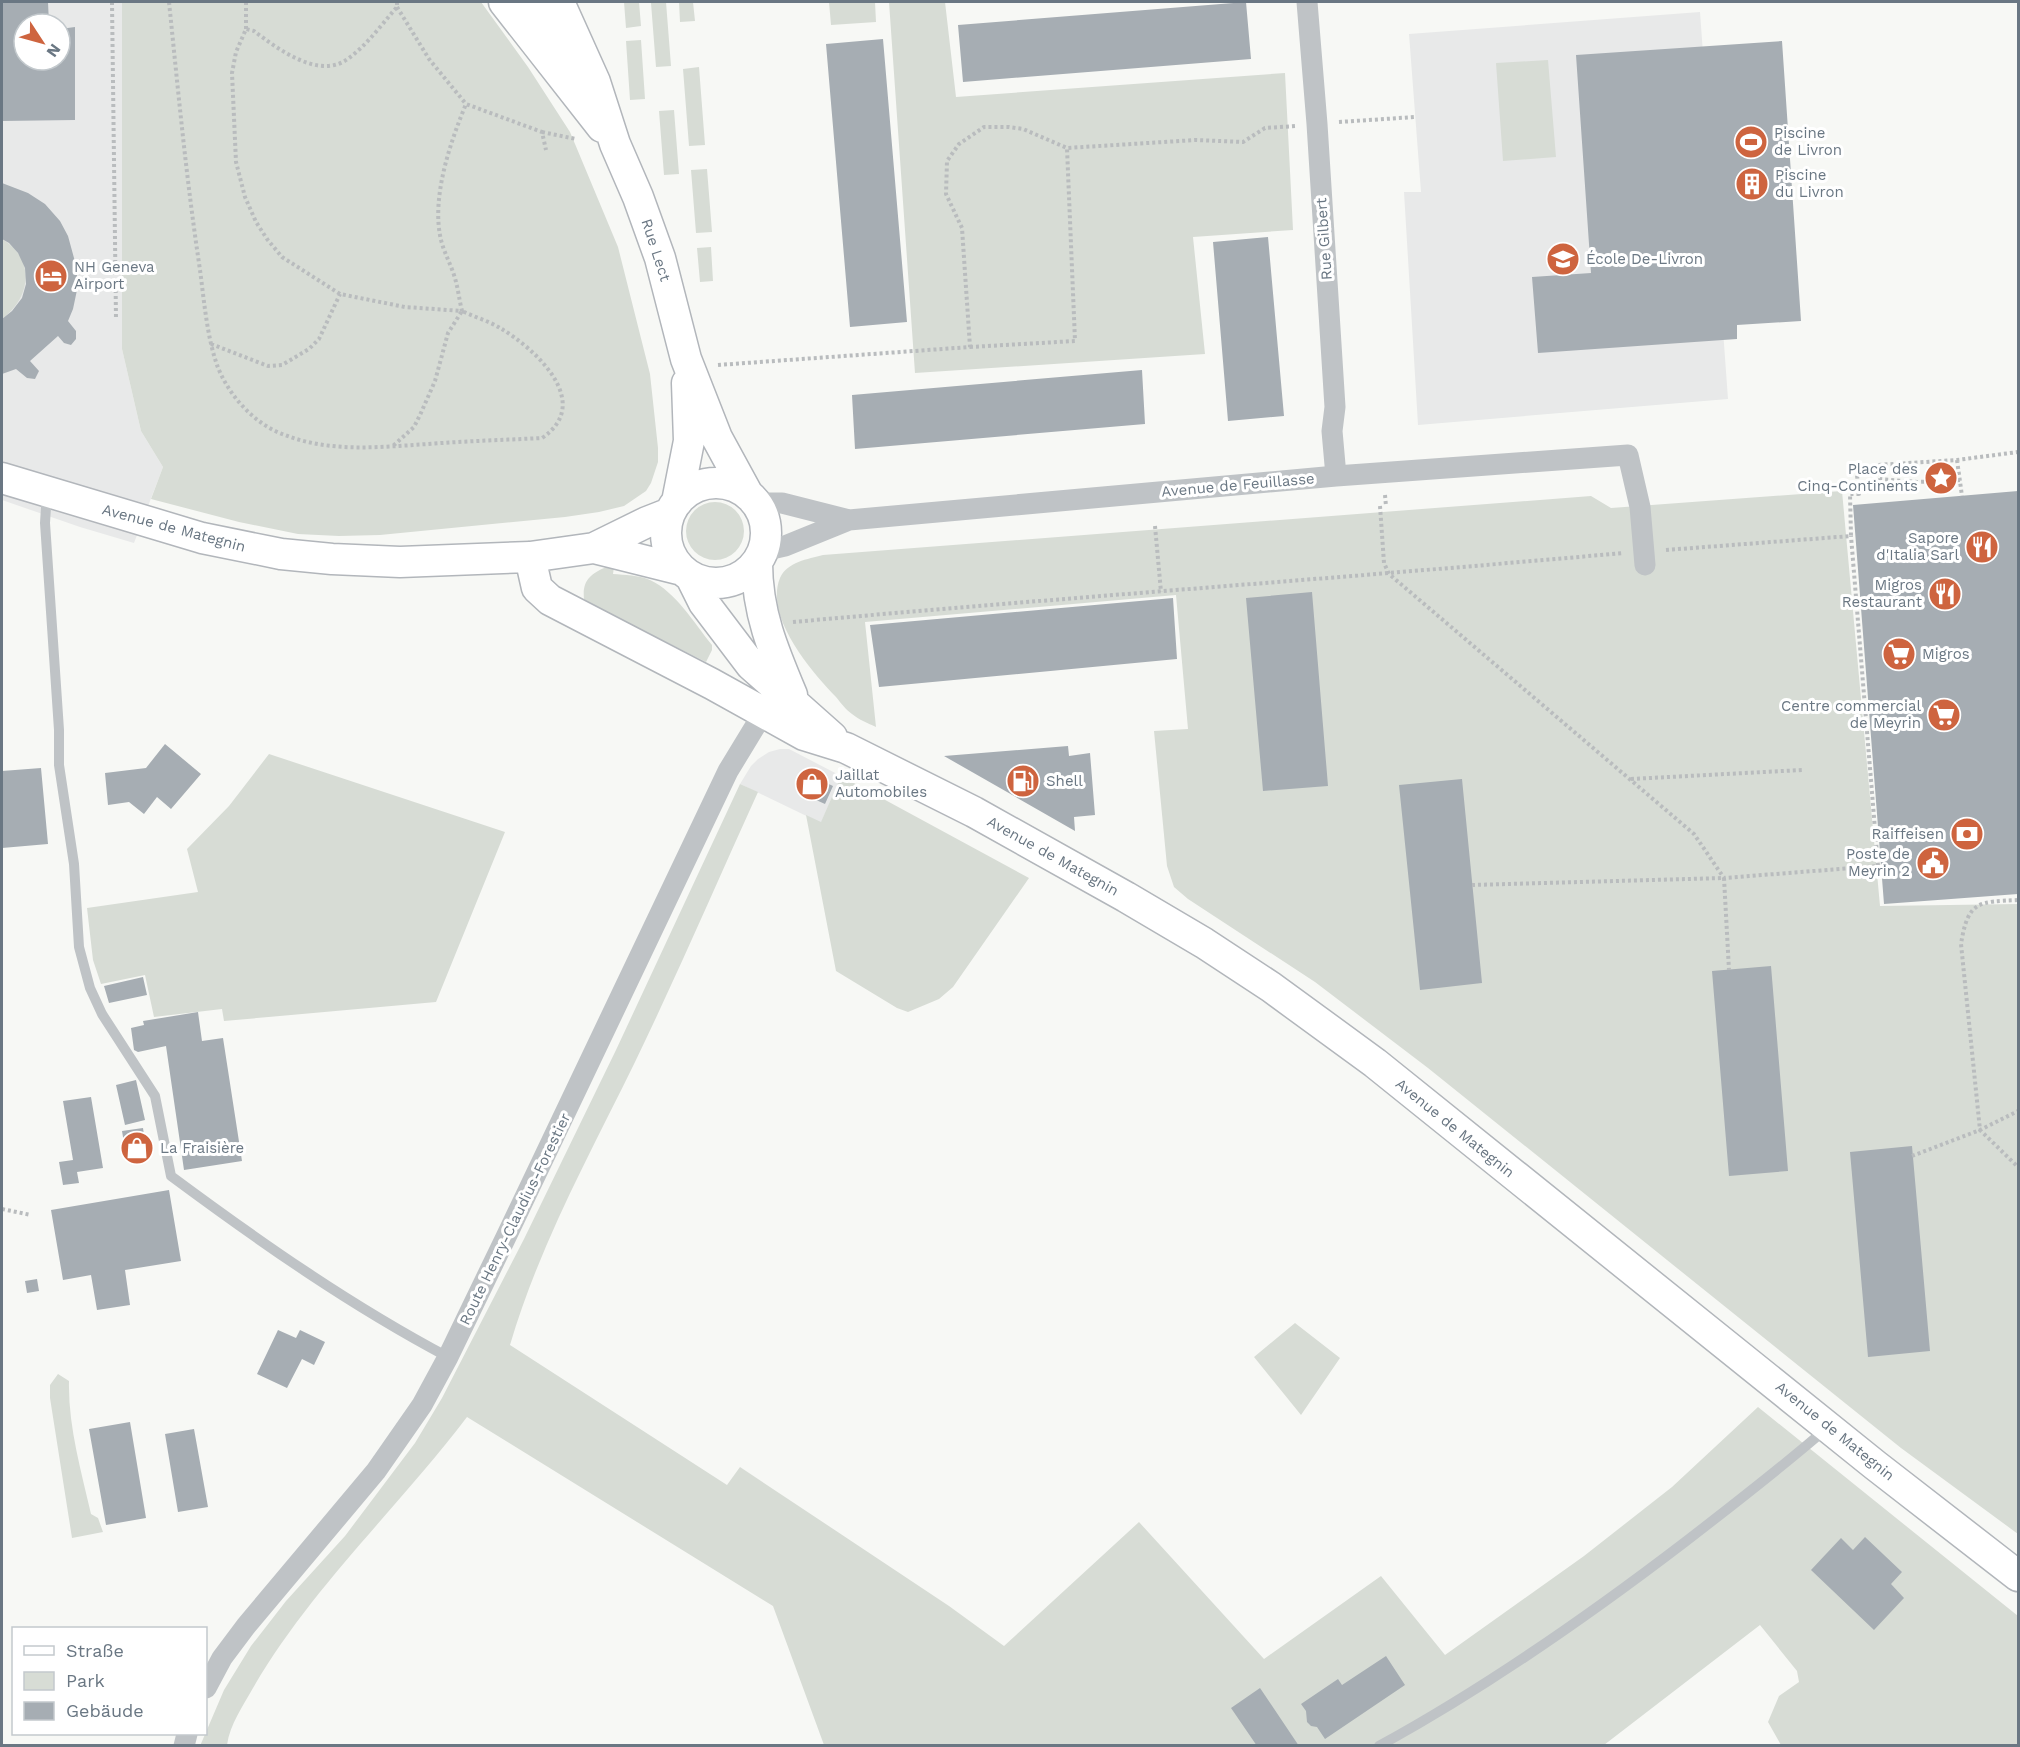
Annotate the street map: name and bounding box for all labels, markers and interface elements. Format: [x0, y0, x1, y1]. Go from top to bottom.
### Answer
north arrow [12, 12, 72, 72]
text: N [43, 40, 65, 61]
sports icon: Piscine de Livron [1733, 124, 1769, 160]
place label: Piscine de Livron [1774, 124, 1842, 159]
building icon: Piscine du Livron [1734, 166, 1770, 202]
place label: Piscine du Livron [1775, 166, 1844, 201]
street label: Rue Gilbert [1312, 197, 1336, 281]
street label: Rue Lect [637, 216, 675, 284]
school or university icon: École De-Livron [1545, 241, 1581, 277]
place label: École De-Livron [1586, 250, 1703, 268]
hotel icon: NH Geneva Airport [33, 258, 69, 294]
place label: NH Geneva Airport [74, 258, 155, 293]
place label: Place des Cinq-Continents [1797, 460, 1918, 495]
place icon: Place des Cinq-Continents [1923, 460, 1959, 496]
street label: Avenue de Feuillasse [1161, 469, 1315, 501]
street label: Avenue de Mategnin [100, 500, 248, 556]
place label: Sapore d'Italia Sarl [1876, 529, 1959, 564]
restaurant icon: Sapore d'Italia Sarl [1964, 529, 2000, 565]
place label: Migros Restaurant [1842, 576, 1923, 611]
restaurant icon: Migros Restaurant [1927, 576, 1963, 612]
supermarket icon: Migros [1881, 636, 1917, 672]
place label: Migros [1922, 645, 1970, 663]
place label: Centre commercial de Meyrin [1781, 697, 1921, 732]
supermarket icon: Centre commercial de Meyrin [1926, 697, 1962, 733]
fuel station icon: Shell [1005, 763, 1041, 799]
shop icon: Jaillat Automobiles [794, 766, 830, 802]
place label: Jaillat Automobiles [835, 766, 927, 801]
place label: Shell [1046, 772, 1083, 790]
street label: Avenue de Mategnin [984, 812, 1122, 900]
bank icon: Raiffeisen [1949, 816, 1985, 852]
place label: Raiffeisen [1871, 825, 1944, 843]
place label: Poste de Meyrin 2 [1846, 845, 1910, 880]
public building icon: Poste de Meyrin 2 [1915, 845, 1951, 881]
street label: Avenue de Mategnin [1392, 1075, 1518, 1181]
street label: Route Henry-Claudius-Forestier [456, 1110, 574, 1328]
shop icon: La Fraisière [119, 1130, 155, 1166]
place label: La Fraisière [160, 1139, 244, 1157]
street label: Avenue de Mategnin [1772, 1378, 1898, 1484]
legend [12, 1627, 207, 1735]
text: Straße [66, 1640, 124, 1661]
text: Park [66, 1670, 105, 1691]
text: Gebäude [66, 1700, 144, 1721]

